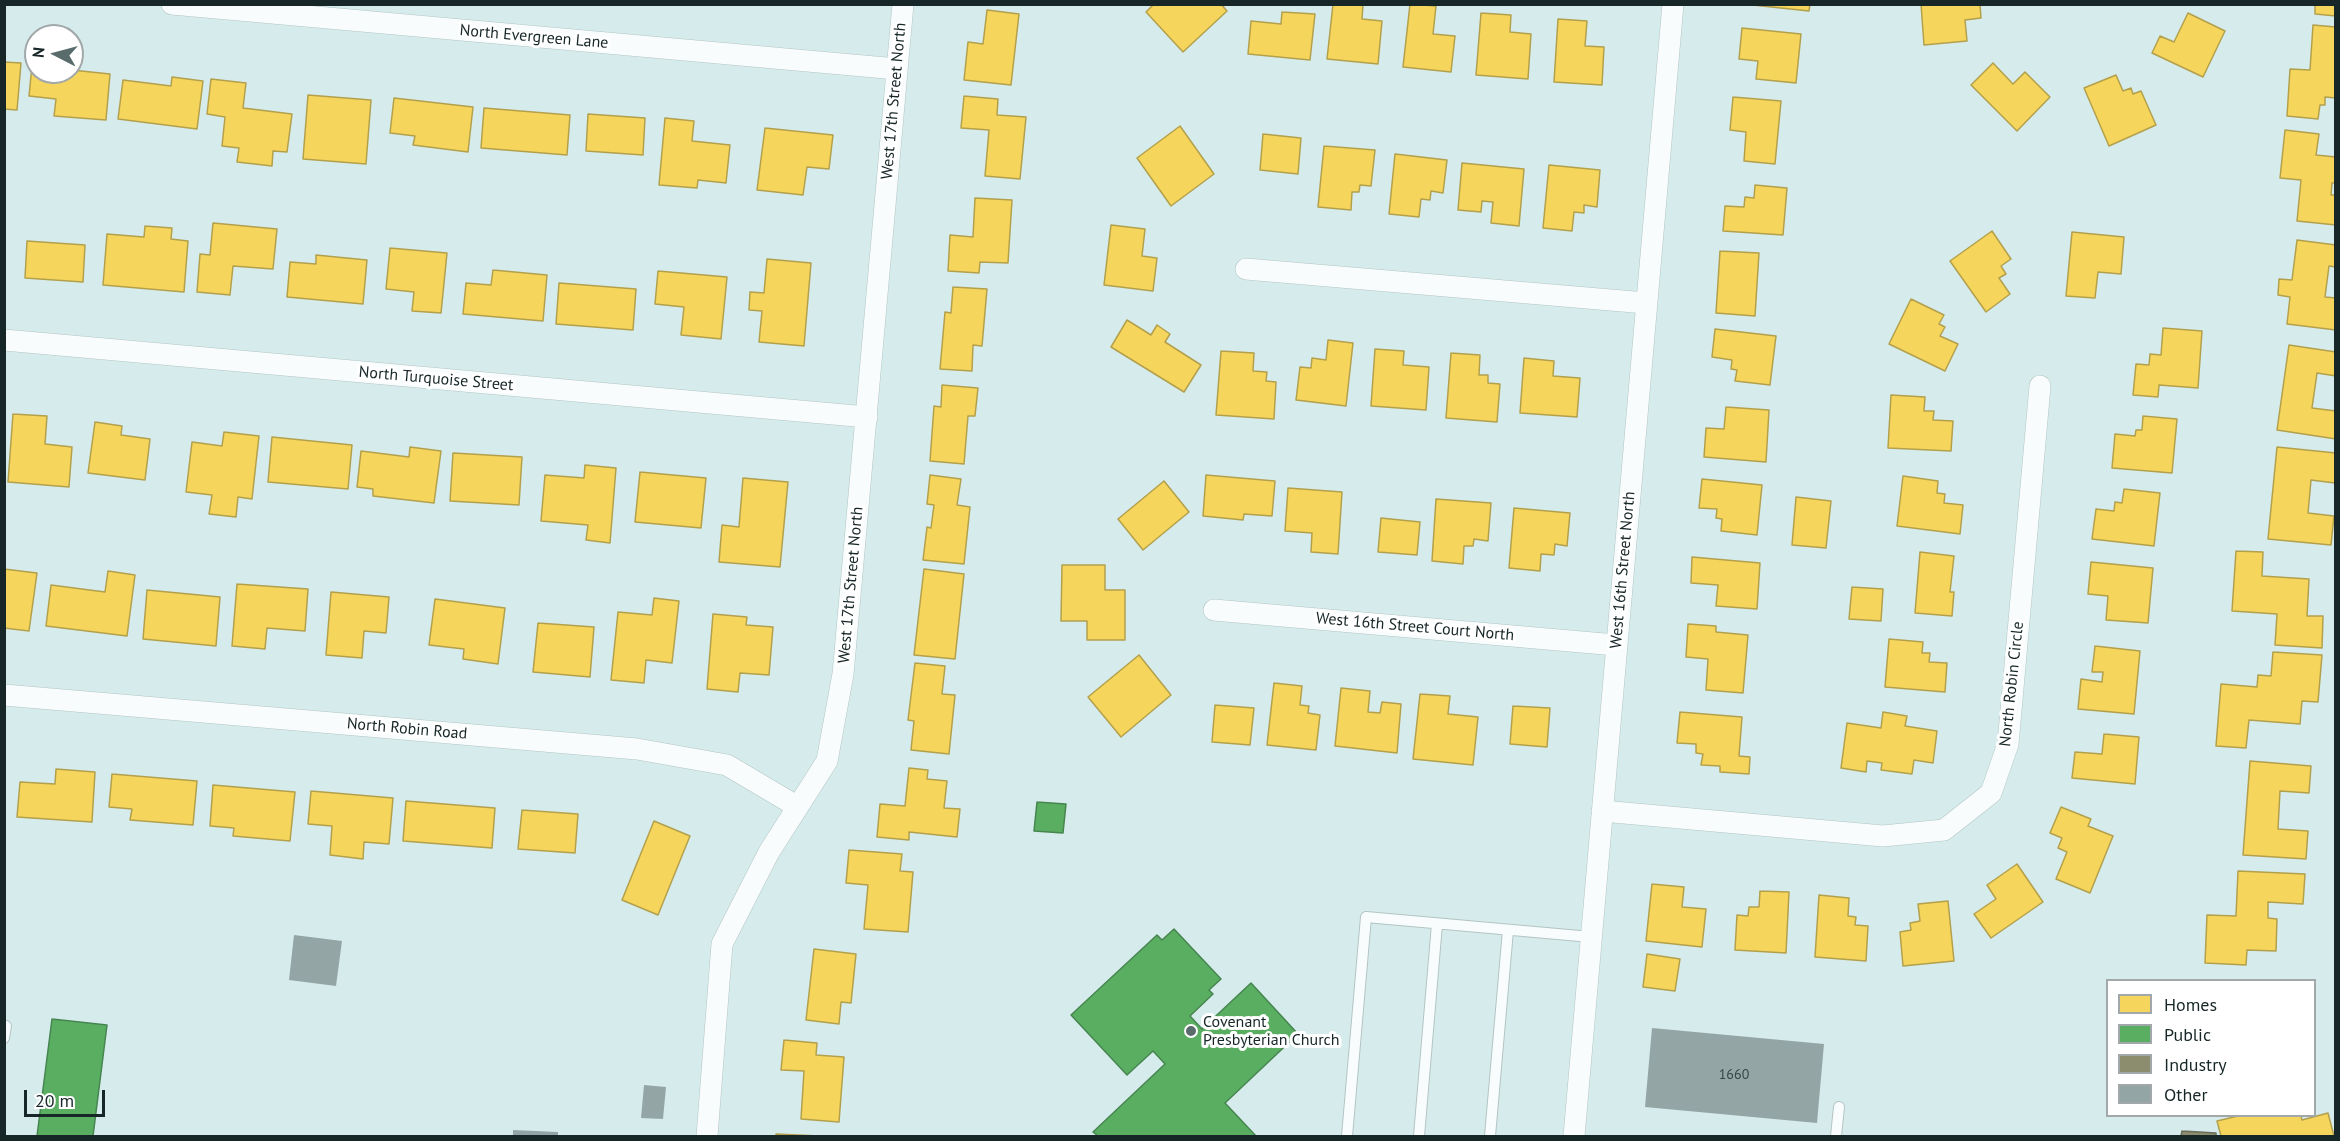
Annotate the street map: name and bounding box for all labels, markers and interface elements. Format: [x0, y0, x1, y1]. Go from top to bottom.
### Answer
street label: North Evergreen Lane [459, 21, 609, 53]
street label: West 17th Street North [878, 22, 910, 180]
north arrow [24, 24, 84, 84]
text: N [28, 46, 49, 59]
street label: North Turquoise Street [358, 363, 514, 395]
street label: West 16th Street North [1607, 491, 1639, 649]
street label: West 17th Street North [835, 506, 867, 664]
street label: West 16th Street Court North [1315, 609, 1515, 645]
street label: North Robin Circle [1996, 620, 2028, 748]
street label: North Robin Road [346, 714, 468, 744]
legend [2106, 979, 2316, 1117]
text: Homes [2164, 993, 2217, 1016]
place label: Covenant Presbyterian Church [1203, 1012, 1340, 1050]
text: Public [2164, 1023, 2211, 1046]
marker: Covenant Presbyterian Church [1184, 1024, 1198, 1038]
text: Industry [2164, 1053, 2227, 1076]
house number: 1660 [1719, 1067, 1749, 1083]
scale bar [27, 1078, 108, 1116]
text: Other [2164, 1083, 2208, 1106]
text: 20 m [35, 1089, 74, 1112]

